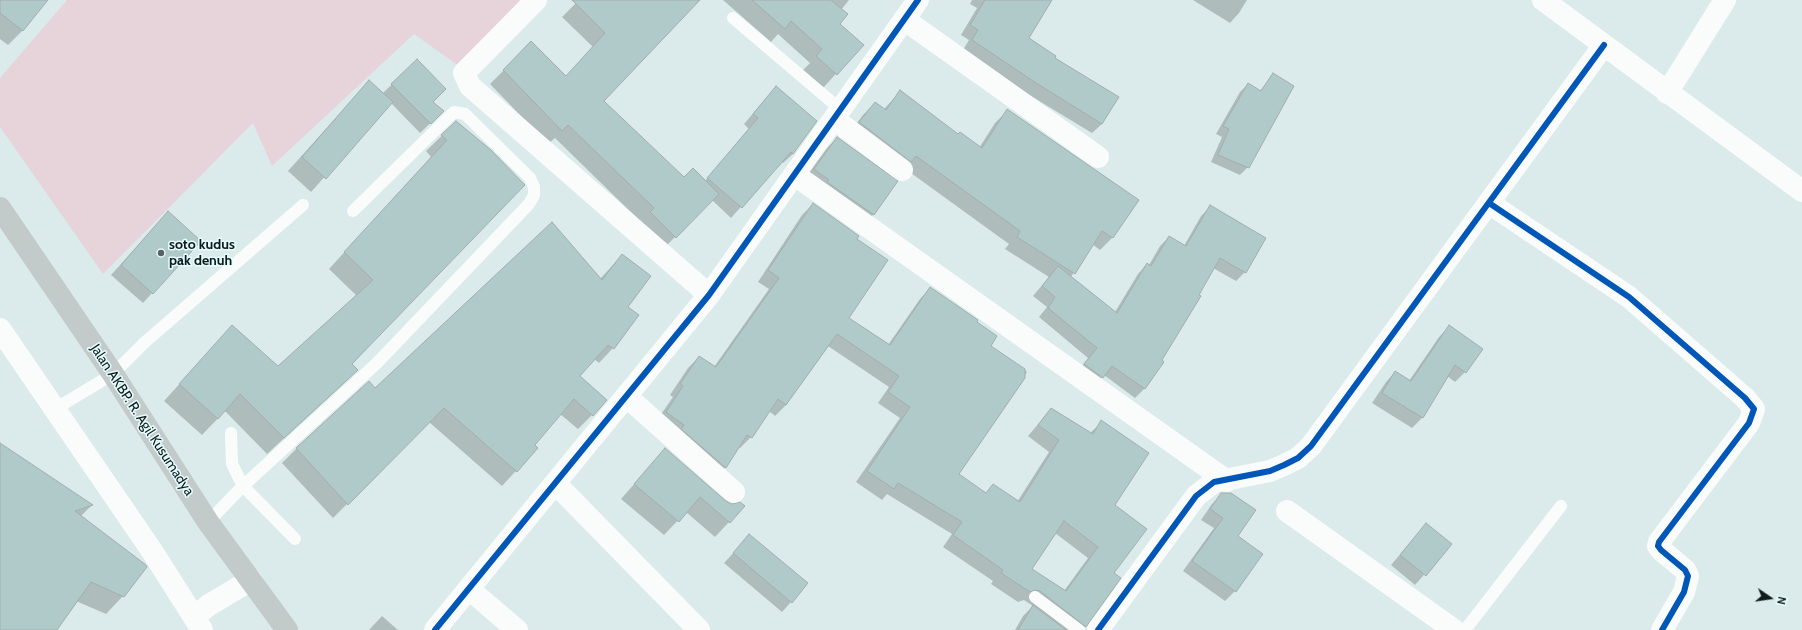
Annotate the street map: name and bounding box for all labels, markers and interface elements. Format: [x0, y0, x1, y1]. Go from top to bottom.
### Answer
place label: soto kudus pak denuh [169, 237, 235, 270]
marker: soto kudus pak denuh [156, 248, 166, 258]
street label: Jalan AKBP. R. Agil Kusumadya [87, 341, 197, 499]
north arrow [1750, 578, 1790, 618]
text: N [1774, 595, 1789, 606]

